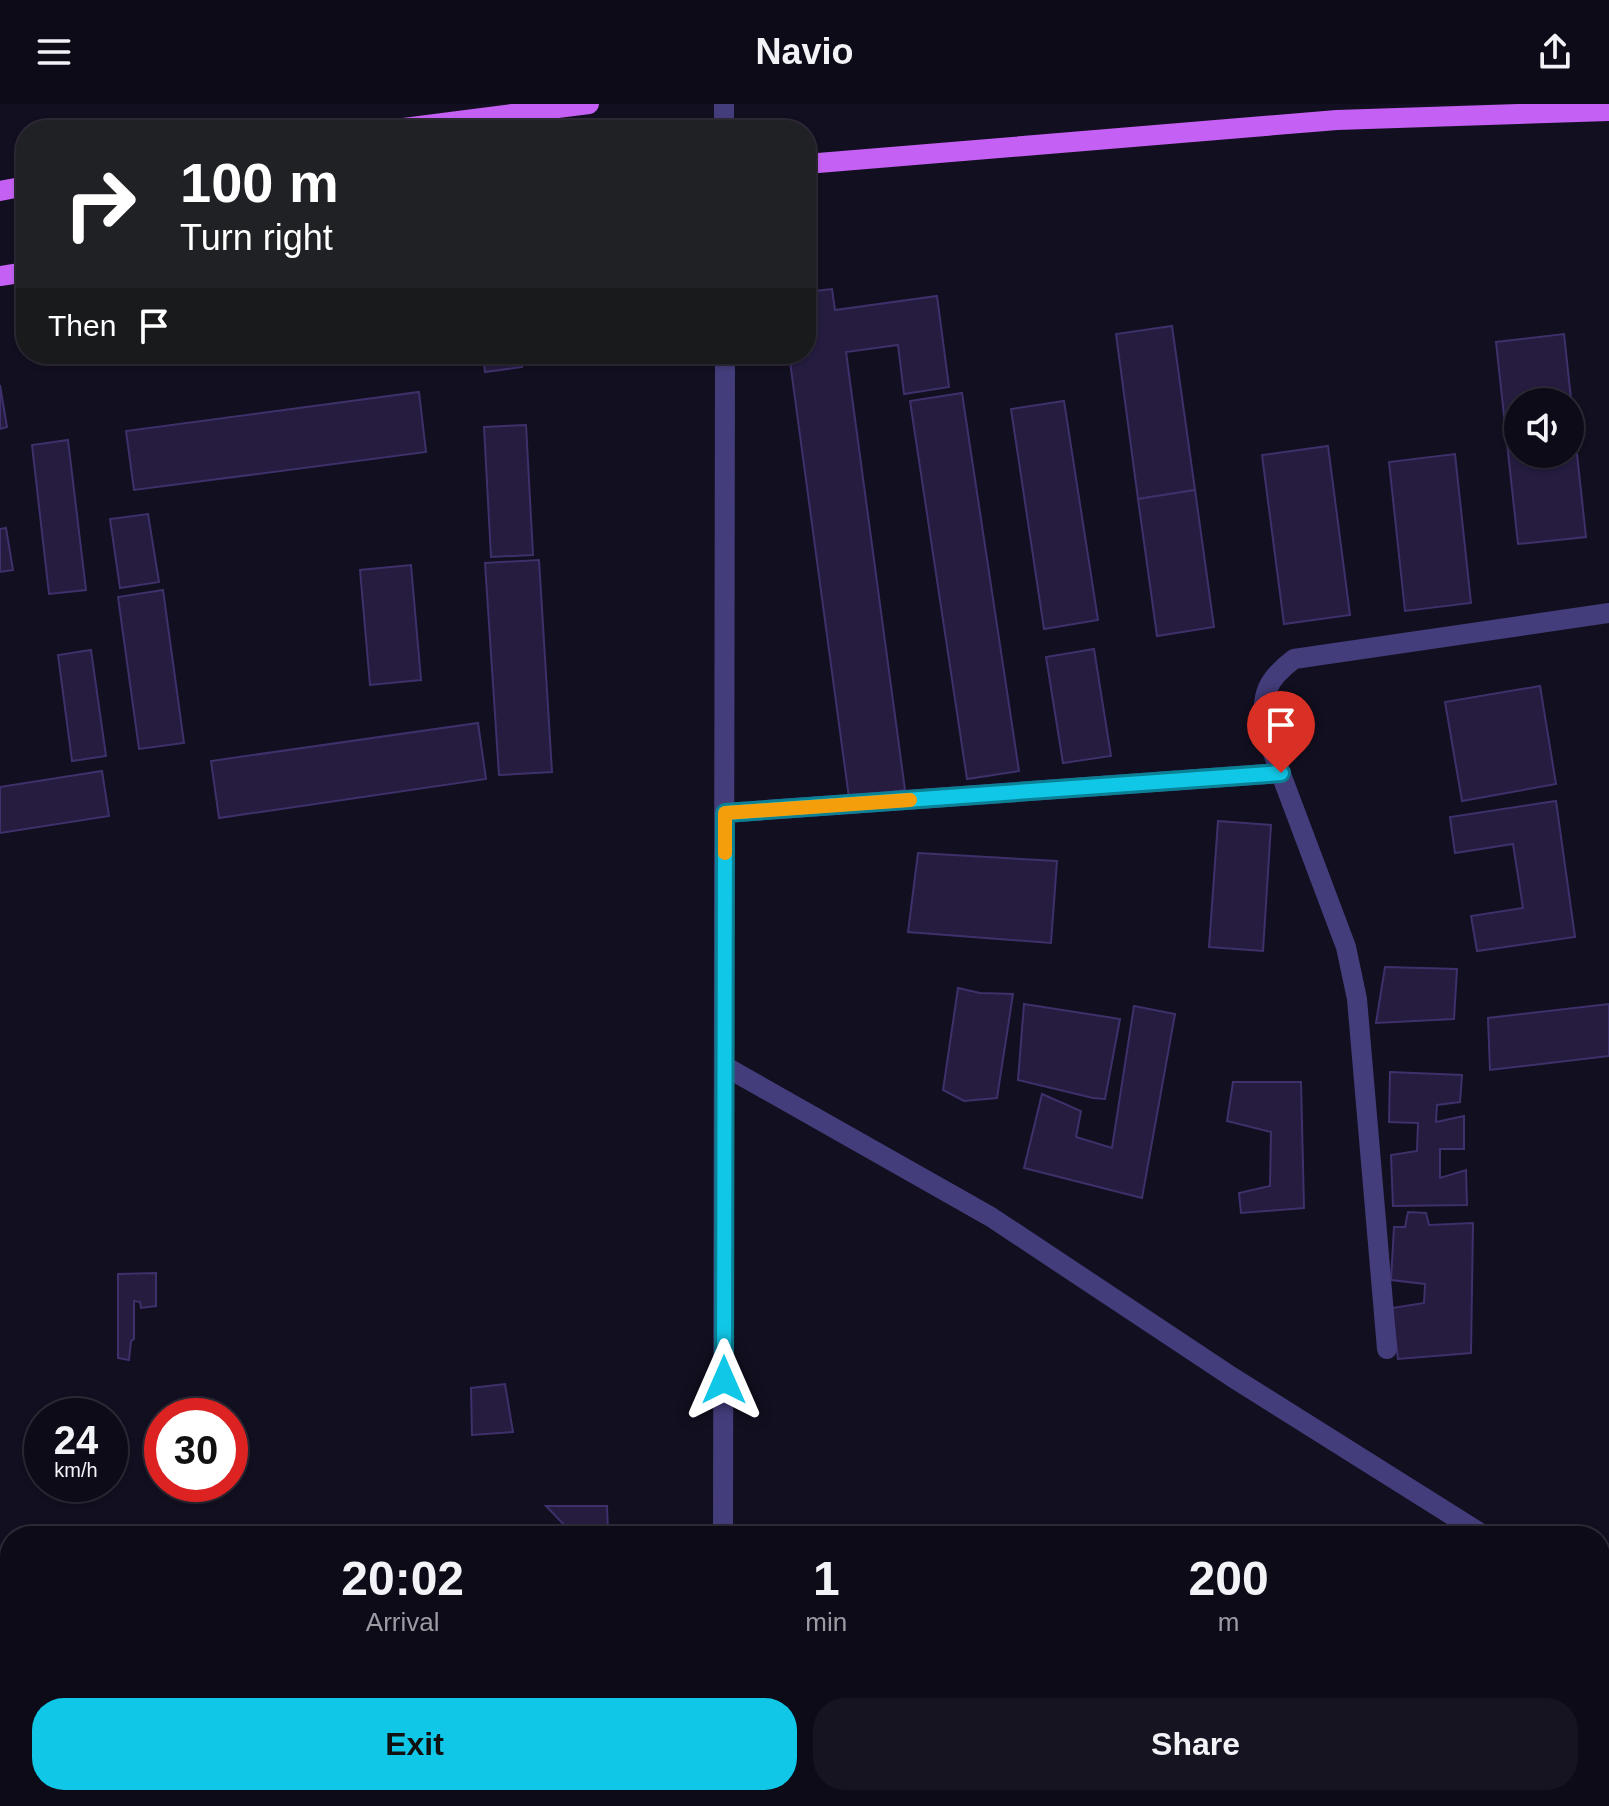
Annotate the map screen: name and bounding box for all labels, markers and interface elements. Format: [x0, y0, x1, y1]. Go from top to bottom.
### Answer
icon: menu [32, 30, 76, 74]
icon: share [1533, 30, 1577, 74]
text: Navio [755, 31, 854, 72]
text: 100 m [180, 151, 339, 214]
icon: right [48, 152, 152, 256]
text: Turn right [180, 217, 333, 258]
icon: arrive [132, 304, 176, 348]
text: Then [48, 309, 116, 342]
map controls [1504, 388, 1584, 468]
button: sound [1504, 388, 1584, 468]
pin [1247, 691, 1315, 773]
icon: arrive [1259, 703, 1303, 747]
position arrow [682, 1338, 766, 1422]
speed limit sign: 30 [144, 1398, 248, 1502]
text: 24 [54, 1418, 98, 1462]
text: km/h [54, 1459, 98, 1481]
text: 20:02 [341, 1552, 464, 1605]
text: 1 [813, 1552, 840, 1605]
text: 200 [1189, 1552, 1269, 1605]
text: Arrival [366, 1607, 440, 1637]
text: min [805, 1607, 847, 1637]
text: m [1218, 1607, 1239, 1637]
button: Exit [32, 1698, 797, 1790]
button: Share [813, 1698, 1578, 1790]

